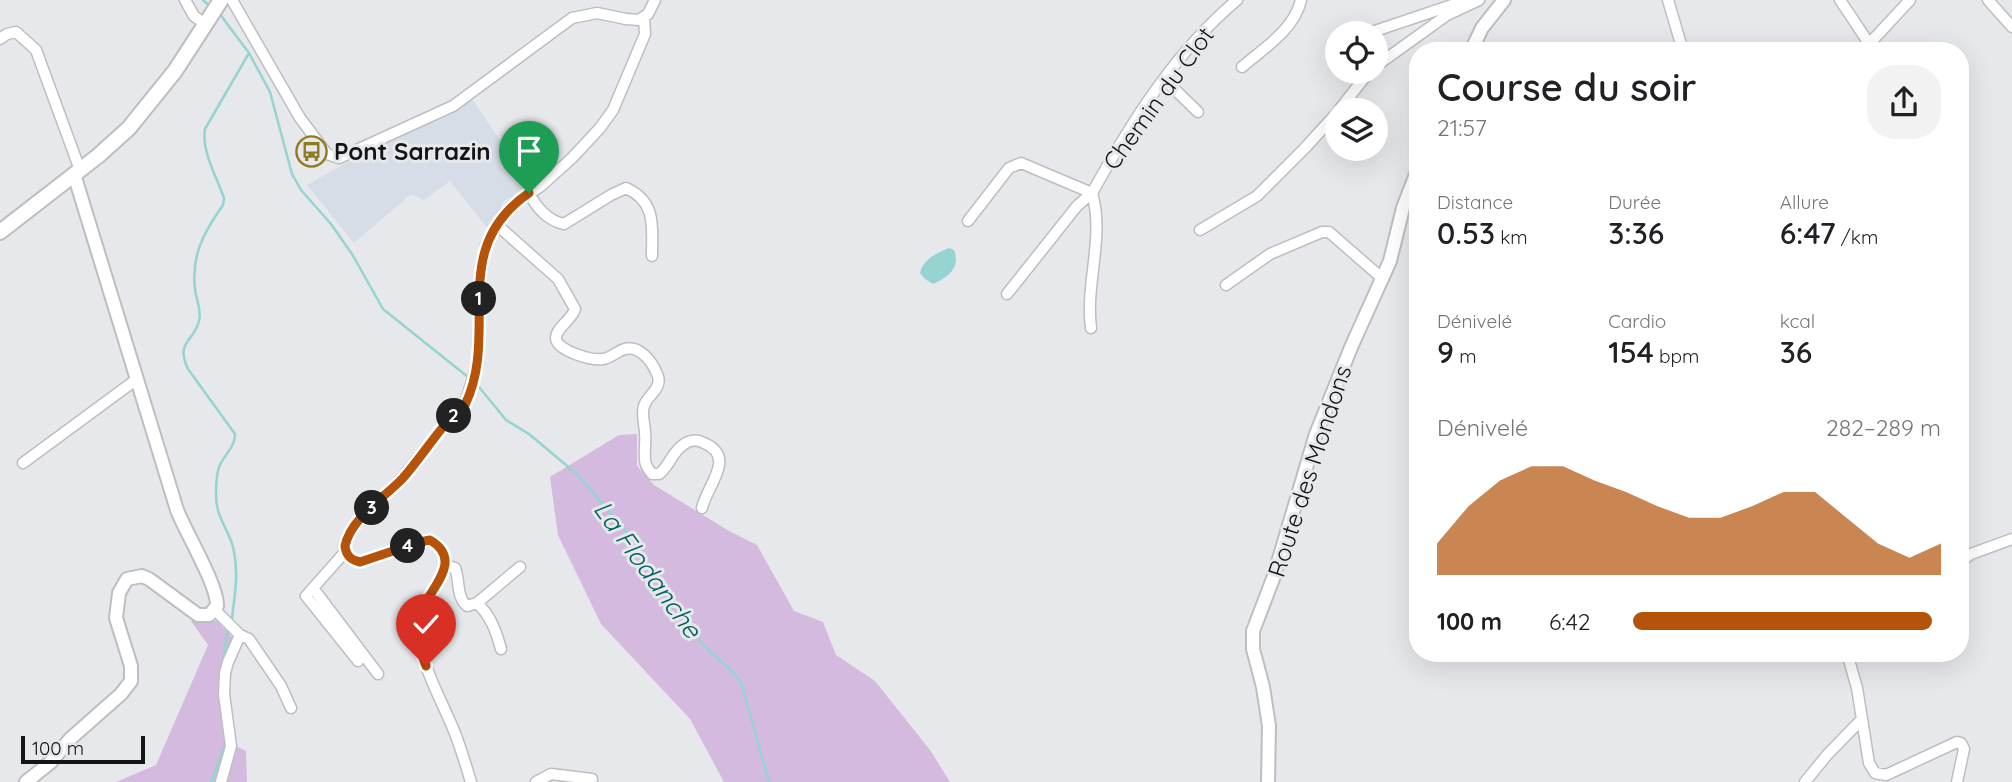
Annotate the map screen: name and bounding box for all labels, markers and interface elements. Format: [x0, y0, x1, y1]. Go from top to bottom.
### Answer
street label: Chemin du Clot [1096, 21, 1220, 175]
map controls [1325, 21, 1388, 161]
button: locate [1325, 21, 1388, 84]
text: Course du soir [1437, 63, 1696, 111]
button: share [1867, 65, 1941, 139]
button: layers [1325, 98, 1388, 161]
text: 21:57 [1437, 113, 1487, 142]
pin [499, 121, 559, 193]
icon: arrive [510, 132, 548, 170]
bus stop icon: Pont Sarrazin [294, 134, 328, 168]
place label: Pont Sarrazin [334, 136, 491, 166]
text: Distance [1437, 190, 1513, 214]
text: Durée [1608, 190, 1661, 214]
text: Allure [1780, 190, 1829, 214]
text: 0.53 [1437, 214, 1495, 252]
text: 3:36 [1608, 214, 1664, 252]
text: 6:47 [1780, 214, 1836, 252]
text: km [1495, 225, 1528, 249]
text: /km [1836, 225, 1878, 249]
pin: 1 [462, 282, 496, 316]
text: 1 [475, 286, 482, 310]
text: Dénivelé [1437, 309, 1512, 333]
text: Cardio [1608, 309, 1666, 333]
text: kcal [1780, 309, 1815, 333]
text: 9 [1437, 333, 1454, 371]
text: 154 [1608, 333, 1654, 371]
text: 36 [1780, 333, 1812, 371]
text: m [1454, 344, 1476, 368]
text: bpm [1654, 344, 1699, 368]
street label: Route des Mondons [1261, 361, 1357, 581]
pin: 2 [436, 398, 472, 434]
text: 2 [448, 403, 459, 427]
text: Dénivelé [1437, 413, 1528, 442]
text: 282–289 m [1826, 413, 1941, 442]
pin: 3 [354, 490, 390, 526]
water label: La Flodanche [587, 494, 710, 645]
text: 3 [366, 495, 377, 519]
pin: 4 [390, 528, 426, 564]
text: 4 [402, 533, 413, 557]
pin [396, 594, 456, 666]
icon: check [407, 605, 445, 643]
text: 100 m [1437, 607, 1502, 636]
text: 6:42 [1549, 607, 1591, 636]
scale bar [21, 733, 145, 765]
text: 100 m [32, 736, 84, 760]

